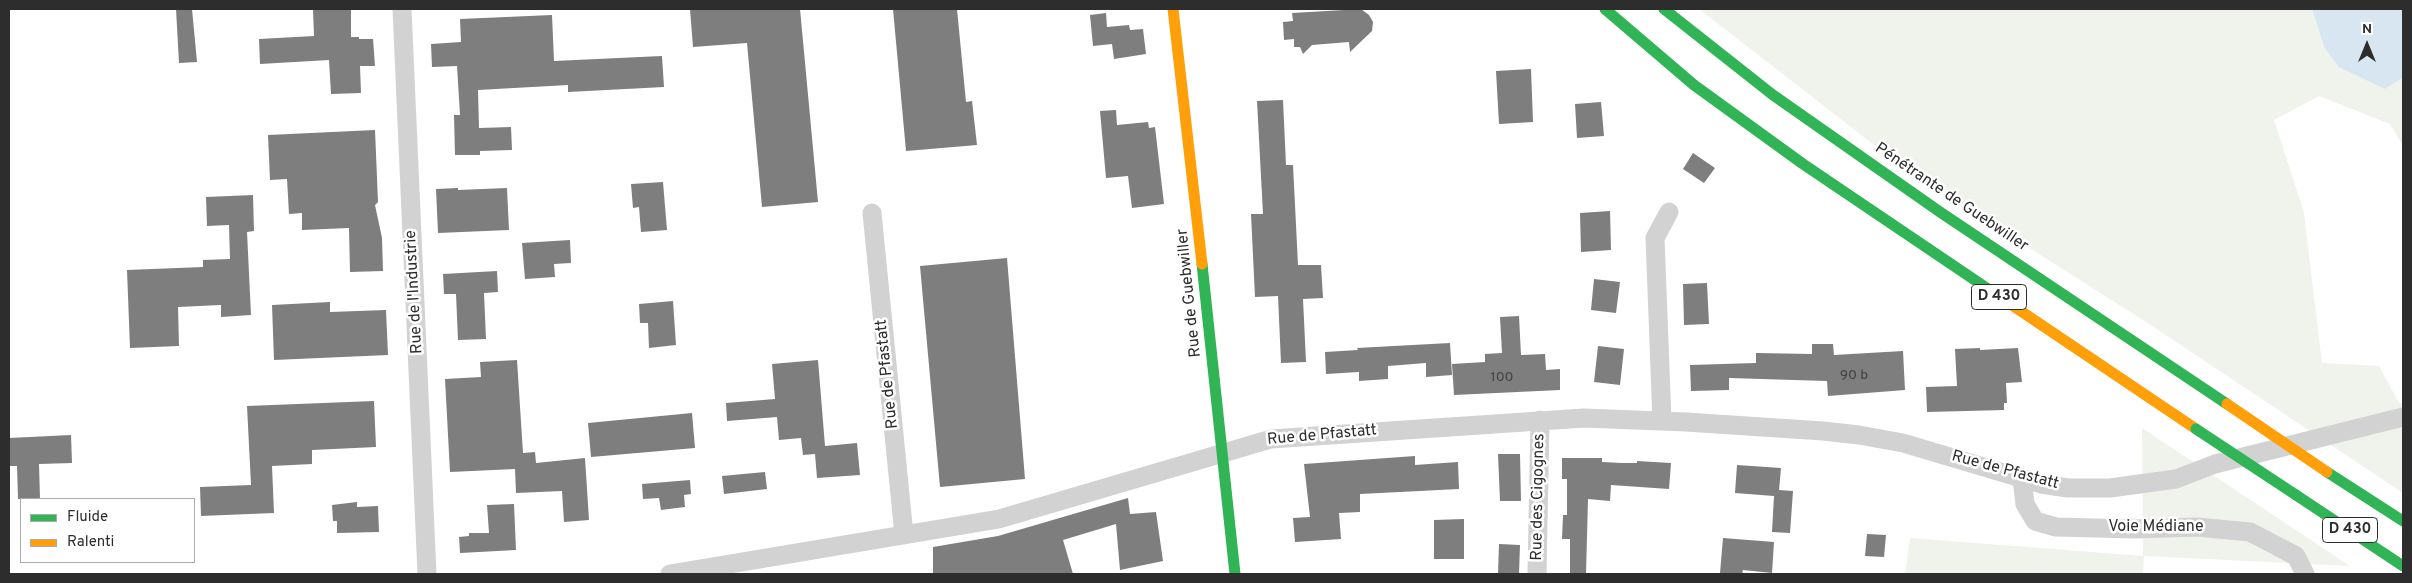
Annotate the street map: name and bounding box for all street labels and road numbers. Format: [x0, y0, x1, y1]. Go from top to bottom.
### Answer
street label: Pénétrante de Guebwiller [1871, 139, 2031, 257]
street label: Rue de Guebwiller [1174, 228, 1206, 358]
street label: Rue de l'Industrie [402, 230, 428, 354]
road number: D 430 [1972, 284, 2026, 310]
street label: Rue de Pfastatt [873, 318, 903, 430]
street label: Rue de Pfastatt [1266, 422, 1378, 450]
street label: Rue des Cigognes [1528, 433, 1550, 561]
street label: Rue de Pfastatt [1949, 447, 2061, 495]
street label: Voie Médiane [2108, 518, 2204, 538]
road number: D 430 [2322, 518, 2378, 542]

